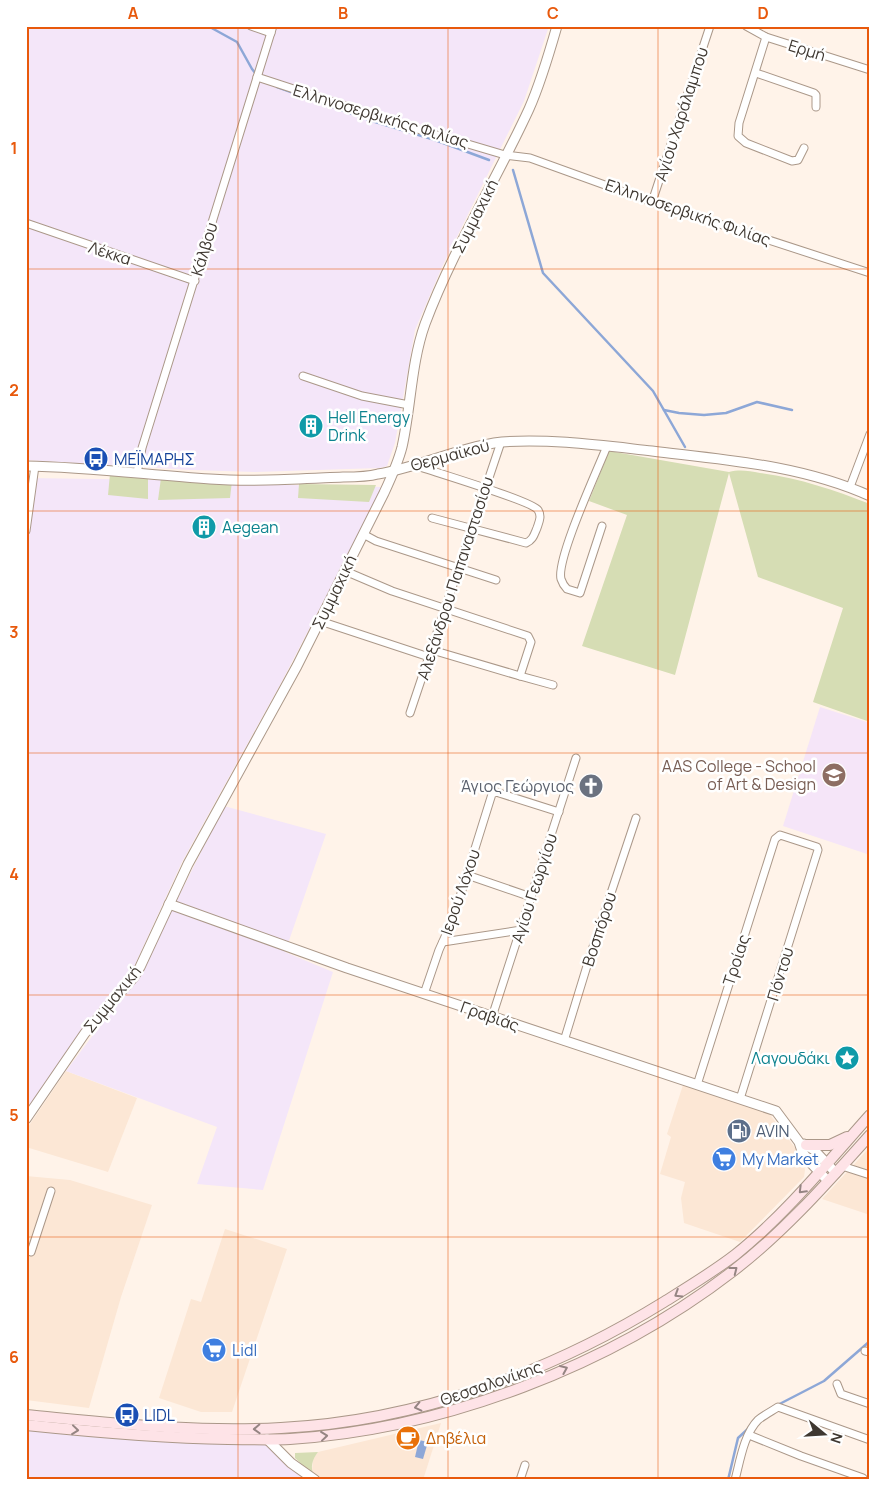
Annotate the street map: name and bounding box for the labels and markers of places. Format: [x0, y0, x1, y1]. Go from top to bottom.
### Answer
place label: Hell Energy Drink [328, 406, 411, 446]
building icon: Hell Energy Drink [298, 413, 324, 439]
bus stop icon: ΜΕΪΜΑΡΗΣ [83, 446, 109, 472]
place label: ΜΕΪΜΑΡΗΣ [114, 448, 195, 470]
building icon: Aegean [191, 514, 217, 540]
place label: Aegean [222, 516, 279, 538]
place label: AAS College - School of Art & Design [662, 755, 816, 795]
school or university icon: AAS College - School of Art & Design [821, 762, 847, 788]
church icon: Άγιος Γεώργιος [578, 773, 604, 799]
place label: Άγιος Γεώργιος [461, 775, 574, 797]
place icon: Λαγουδάκι [834, 1045, 860, 1071]
place label: Λαγουδάκι [751, 1047, 830, 1069]
fuel station icon: AVIN [726, 1118, 752, 1144]
place label: AVIN [756, 1120, 789, 1142]
supermarket icon: My Market [711, 1146, 737, 1172]
place label: My Market [742, 1148, 819, 1170]
supermarket icon: Lidl [201, 1337, 227, 1363]
place label: Lidl [232, 1339, 257, 1361]
bus stop icon: LIDL [114, 1402, 140, 1428]
place label: LIDL [144, 1404, 175, 1426]
cafe icon: Δηβέλια [395, 1425, 421, 1451]
place label: Δηβέλια [426, 1427, 486, 1449]

